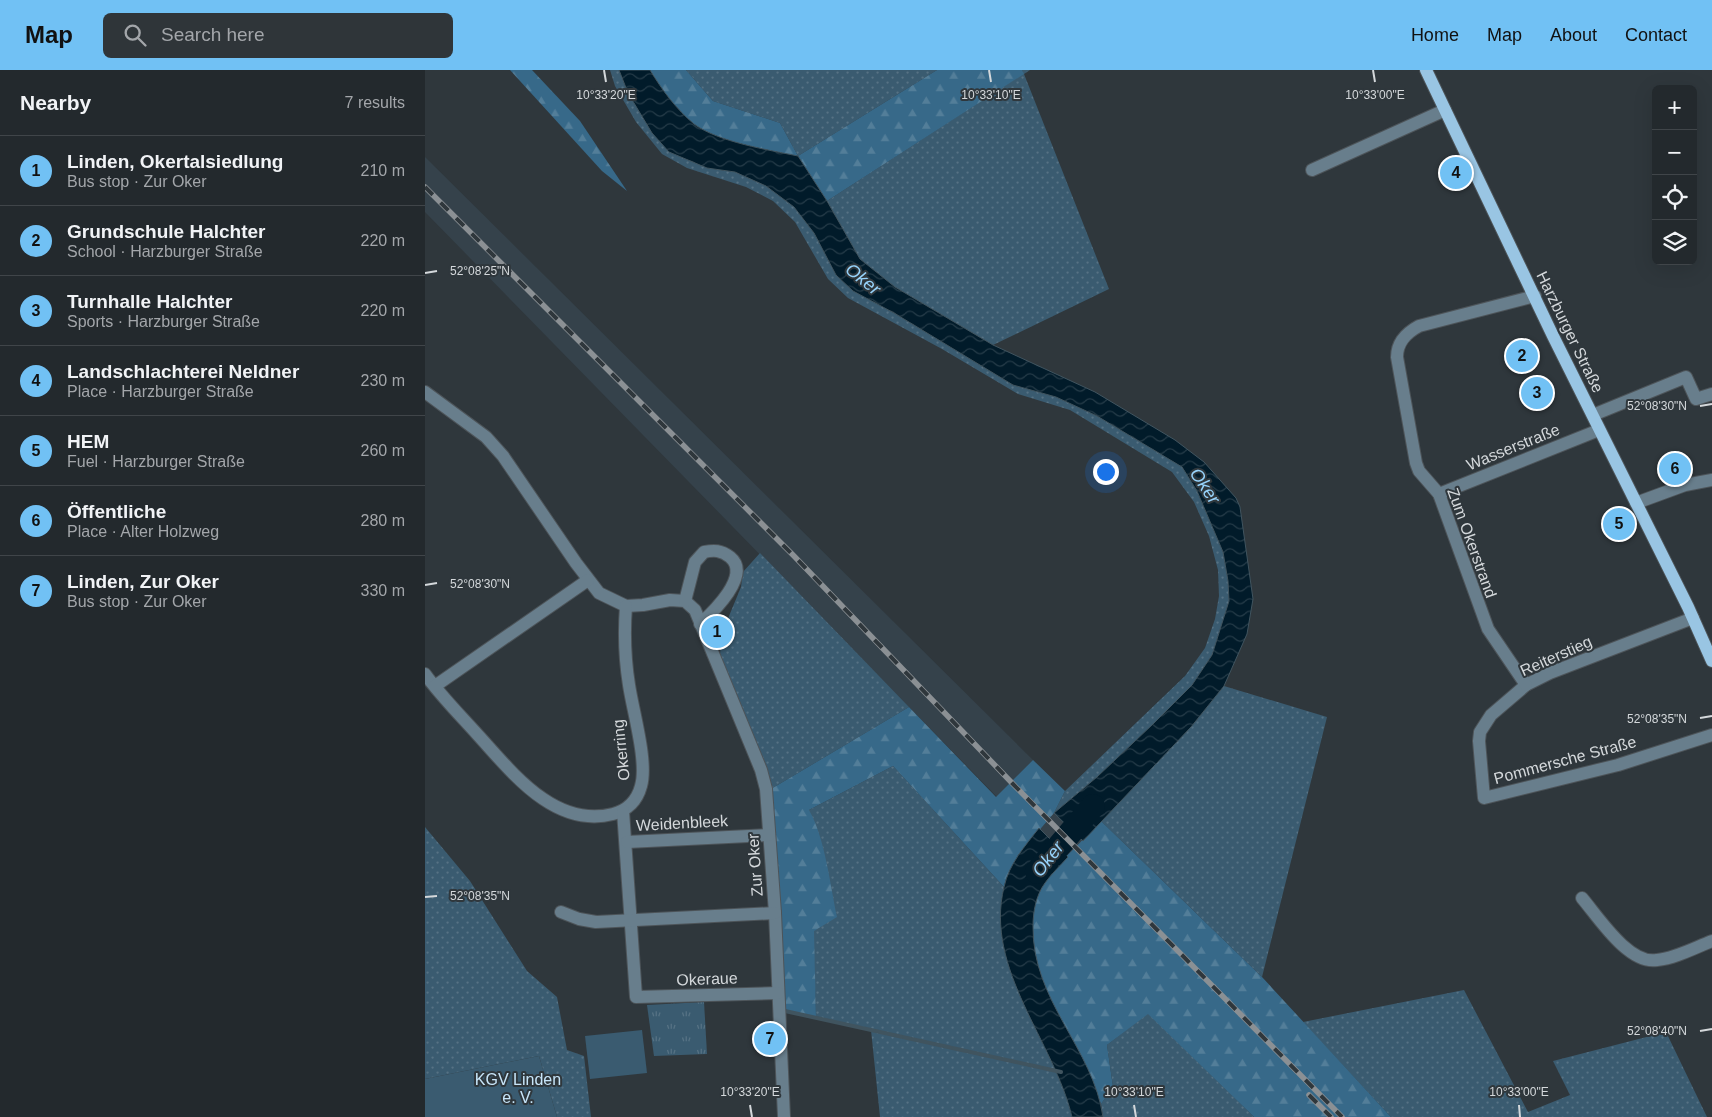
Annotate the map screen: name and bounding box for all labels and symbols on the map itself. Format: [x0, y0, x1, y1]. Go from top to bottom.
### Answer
text: 10°33'20"E [576, 88, 636, 102]
text: 10°33'10"E [961, 88, 1021, 102]
text: 10°33'00"E [1345, 88, 1405, 102]
pin: 4 [1440, 154, 1472, 192]
water label: Oker [842, 259, 885, 300]
text: 52°08'25"N [450, 264, 510, 278]
street label: Harzburger Straße [1533, 269, 1607, 395]
pin: 2 [1506, 337, 1538, 375]
pin: 3 [1521, 374, 1553, 412]
text: 52°08'30"N [1627, 399, 1687, 413]
street label: Wasserstraße [1464, 421, 1562, 473]
pin: 6 [1659, 450, 1691, 488]
your location [1093, 459, 1119, 485]
water label: Oker [1186, 464, 1225, 509]
street label: Zum Okerstrand [1444, 486, 1500, 600]
pin: 5 [1603, 505, 1635, 543]
text: 52°08'30"N [450, 577, 510, 591]
pin: 1 [701, 613, 733, 651]
street label: Reiterstieg [1518, 633, 1594, 679]
text: 52°08'35"N [1627, 712, 1687, 726]
street label: Okerring [609, 719, 633, 781]
street label: Pommersche Straße [1492, 733, 1638, 787]
street label: Weidenbleek [636, 812, 729, 834]
street label: Zur Oker [744, 832, 766, 897]
water label: Oker [1028, 837, 1069, 881]
text: 52°08'35"N [450, 889, 510, 903]
street label: Okeraue [676, 969, 738, 989]
pin: 7 [754, 1020, 786, 1058]
text: 52°08'40"N [1627, 1024, 1687, 1038]
park label: KGV Linden e. V. [475, 1071, 561, 1106]
text: 10°33'20"E [720, 1085, 780, 1099]
text: 10°33'10"E [1104, 1085, 1164, 1099]
text: 10°33'00"E [1489, 1085, 1549, 1099]

